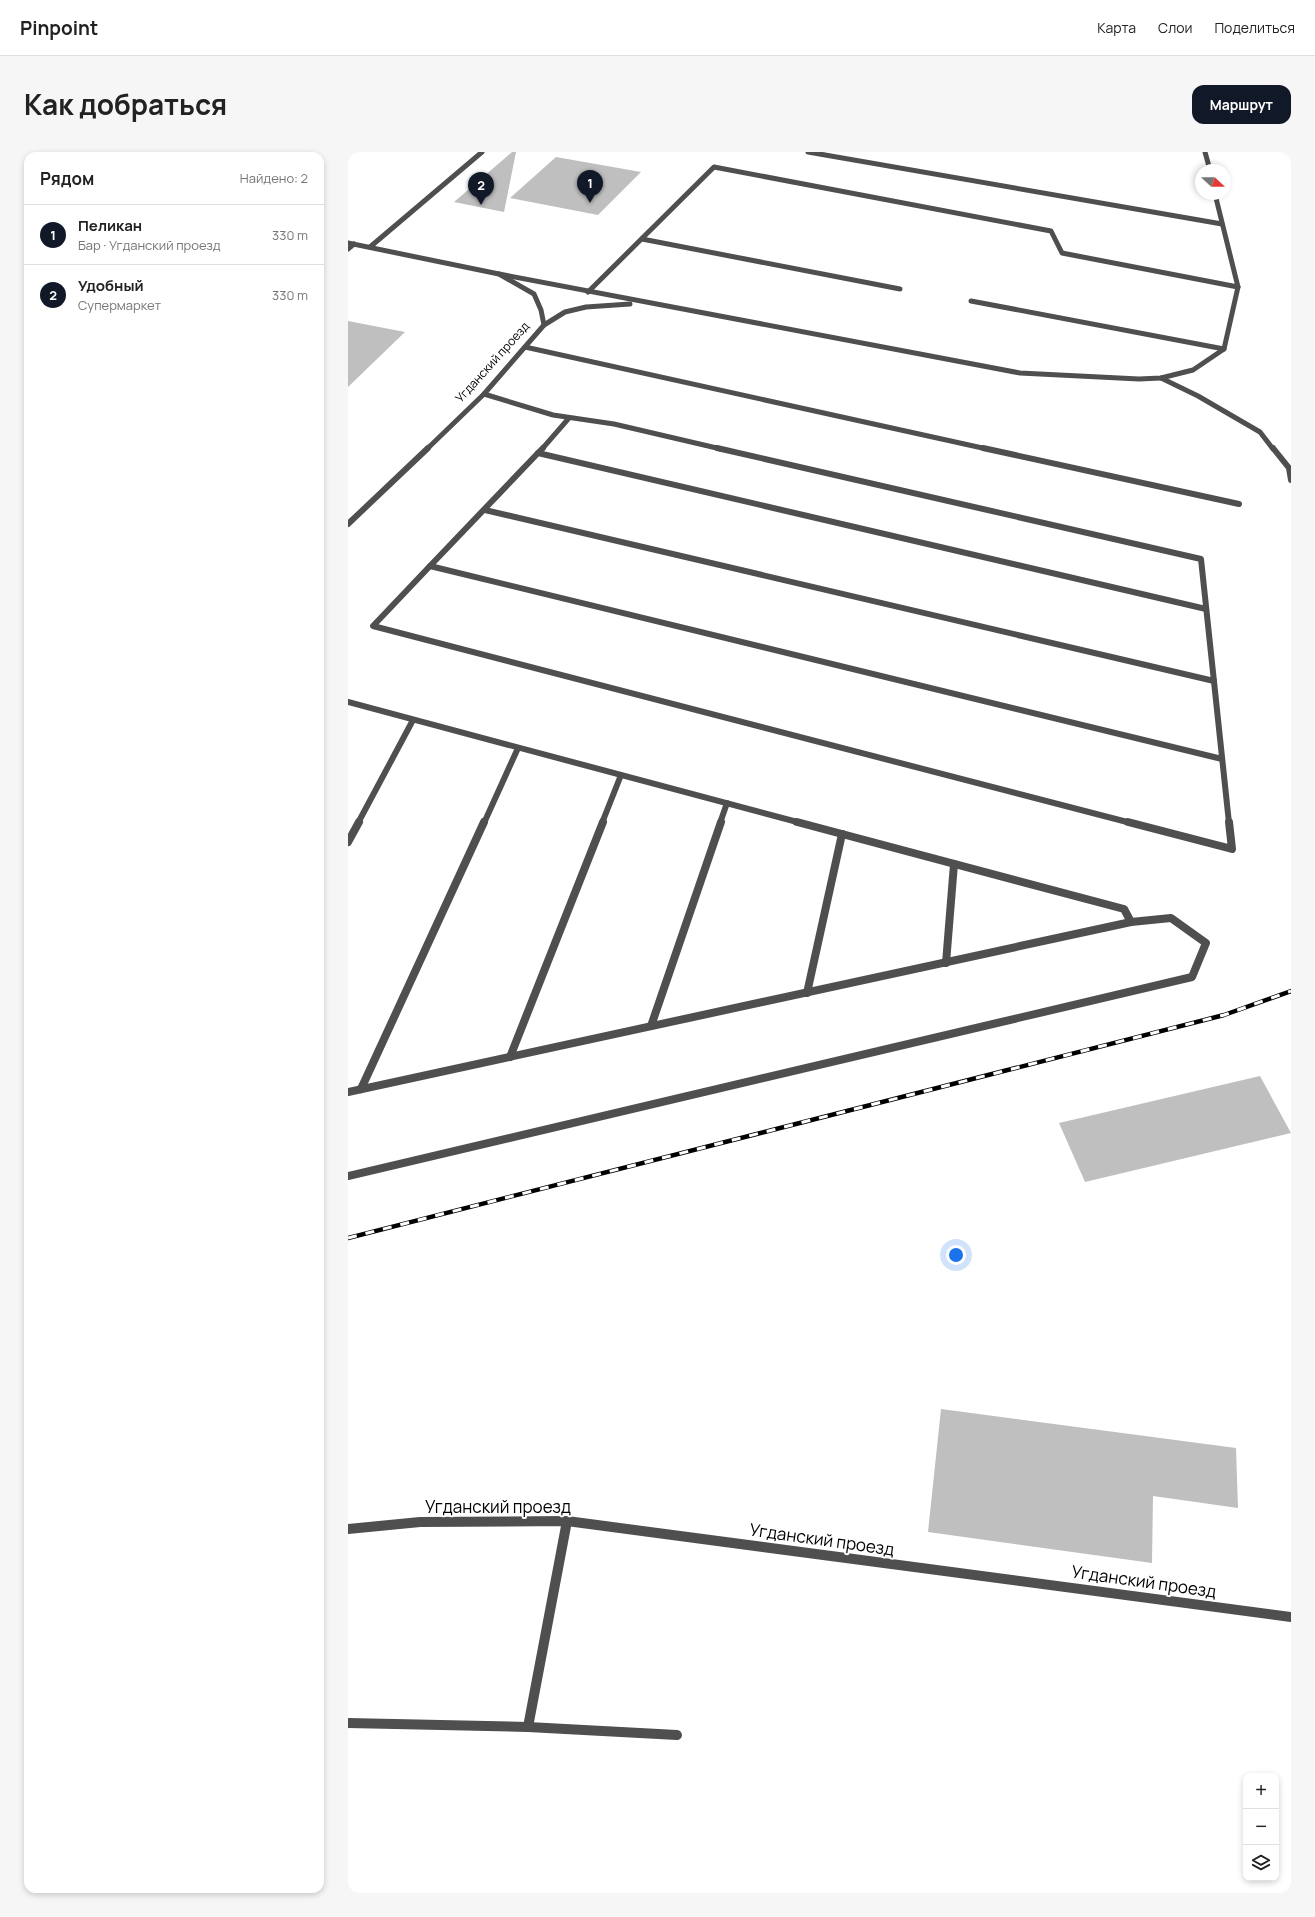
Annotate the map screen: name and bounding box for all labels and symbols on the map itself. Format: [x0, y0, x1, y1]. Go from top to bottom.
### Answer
north arrow [1195, 164, 1231, 200]
pin: 1 [577, 170, 603, 203]
pin: 2 [468, 172, 494, 205]
street label: Угданский проезд [451, 318, 533, 406]
your location [946, 1245, 966, 1265]
street label: Угданский проезд [425, 1495, 571, 1518]
street label: Угданский проезд [748, 1517, 896, 1561]
street label: Угданский проезд [1070, 1559, 1218, 1603]

